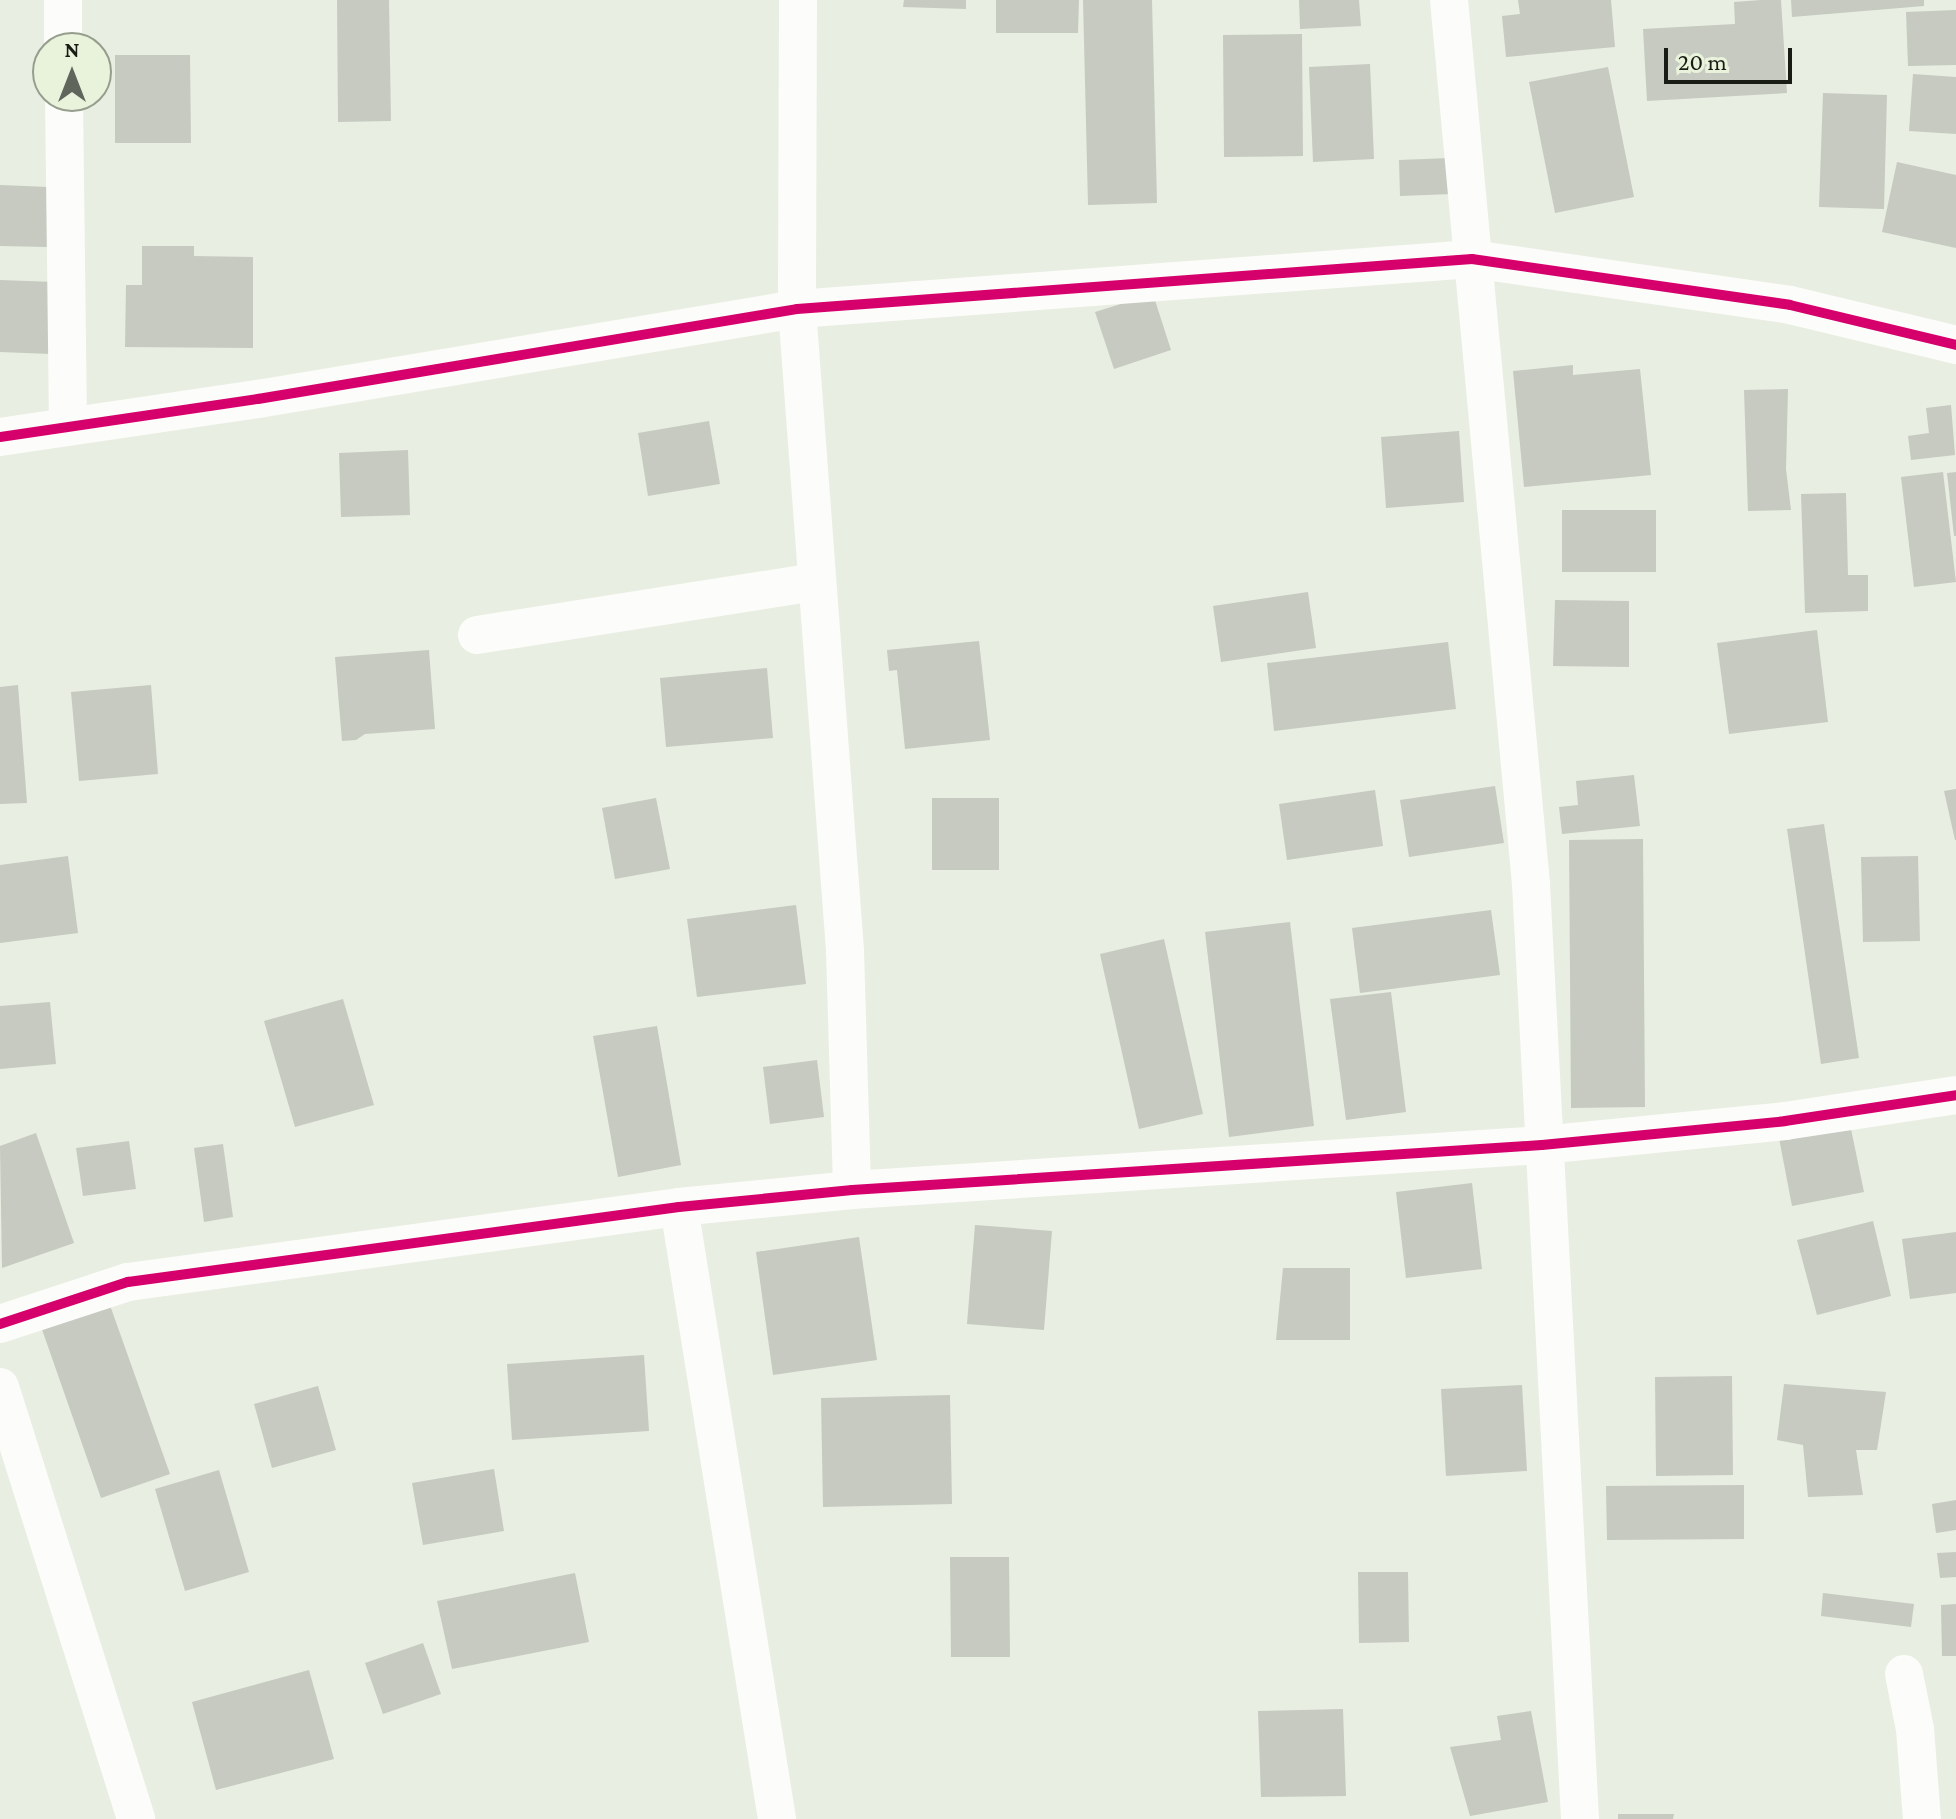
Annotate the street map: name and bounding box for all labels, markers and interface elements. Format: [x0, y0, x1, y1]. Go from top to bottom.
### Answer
north arrow [32, 32, 112, 112]
scale bar [1668, 32, 1796, 82]
text: N [65, 37, 80, 62]
text: 20 m [1678, 48, 1727, 75]

